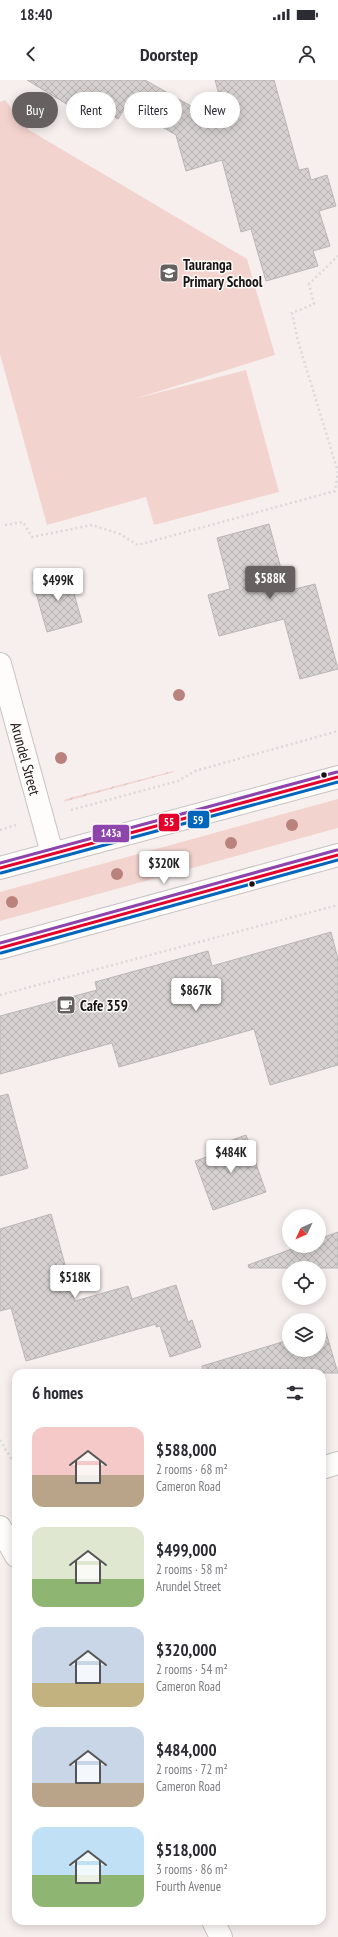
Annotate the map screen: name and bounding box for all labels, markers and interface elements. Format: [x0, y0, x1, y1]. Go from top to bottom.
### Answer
text: 18:40 [20, 5, 52, 24]
icon: back [20, 43, 42, 65]
text: Doorstep [140, 43, 198, 66]
icon: person [296, 43, 318, 65]
chip: Buy [12, 92, 58, 128]
chip: Rent [66, 92, 116, 128]
chip: Filters [124, 92, 182, 128]
chip: New [190, 92, 240, 128]
place label: Tauranga Primary School [183, 255, 263, 291]
school or university icon: Tauranga Primary School [158, 262, 180, 284]
pin: $588K [242, 566, 298, 600]
pin: $499K [30, 568, 86, 602]
text: $588K [254, 570, 286, 587]
text: $499K [42, 572, 74, 589]
street label: Arundel Street [7, 720, 45, 797]
unlabelled marker [319, 770, 329, 780]
line badge: 59 [187, 810, 210, 829]
line badge: 55 [158, 813, 180, 832]
text: 59 [193, 813, 203, 827]
text: 55 [164, 815, 174, 829]
line badge: 143a [92, 824, 130, 843]
text: 143a [101, 826, 122, 840]
pin: $320K [136, 851, 192, 885]
text: $320K [148, 855, 180, 872]
unlabelled marker [247, 879, 257, 889]
pin: $867K [168, 978, 224, 1012]
text: $867K [180, 982, 212, 999]
cafe icon: Cafe 359 [55, 994, 77, 1016]
place label: Cafe 359 [80, 996, 128, 1015]
pin: $484K [203, 1140, 259, 1174]
text: $484K [215, 1144, 247, 1161]
north arrow [282, 1209, 326, 1253]
map controls [282, 1209, 326, 1357]
button: locate [282, 1261, 326, 1305]
pin: $518K [47, 1265, 103, 1299]
text: $518K [59, 1269, 91, 1286]
button: layers [282, 1313, 326, 1357]
text: 6 homes [32, 1382, 83, 1404]
icon: filters [284, 1382, 306, 1404]
text: $588,000 [156, 1439, 217, 1461]
icon: home [64, 1443, 112, 1491]
text: 2 rooms · 68 m² [156, 1461, 228, 1478]
text: Cameron Road [156, 1478, 221, 1495]
text: $499,000 [156, 1539, 217, 1561]
icon: home [64, 1543, 112, 1591]
text: 2 rooms · 58 m² [156, 1561, 228, 1578]
text: Arundel Street [156, 1578, 221, 1595]
text: $320,000 [156, 1639, 217, 1661]
icon: home [64, 1643, 112, 1691]
text: 2 rooms · 54 m² [156, 1661, 228, 1678]
text: Cameron Road [156, 1678, 221, 1695]
text: $484,000 [156, 1739, 217, 1761]
icon: home [64, 1743, 112, 1791]
text: 2 rooms · 72 m² [156, 1761, 228, 1778]
text: Cameron Road [156, 1778, 221, 1795]
text: $518,000 [156, 1839, 217, 1861]
icon: home [64, 1843, 112, 1891]
text: 3 rooms · 86 m² [156, 1861, 228, 1878]
text: Fourth Avenue [156, 1878, 221, 1895]

